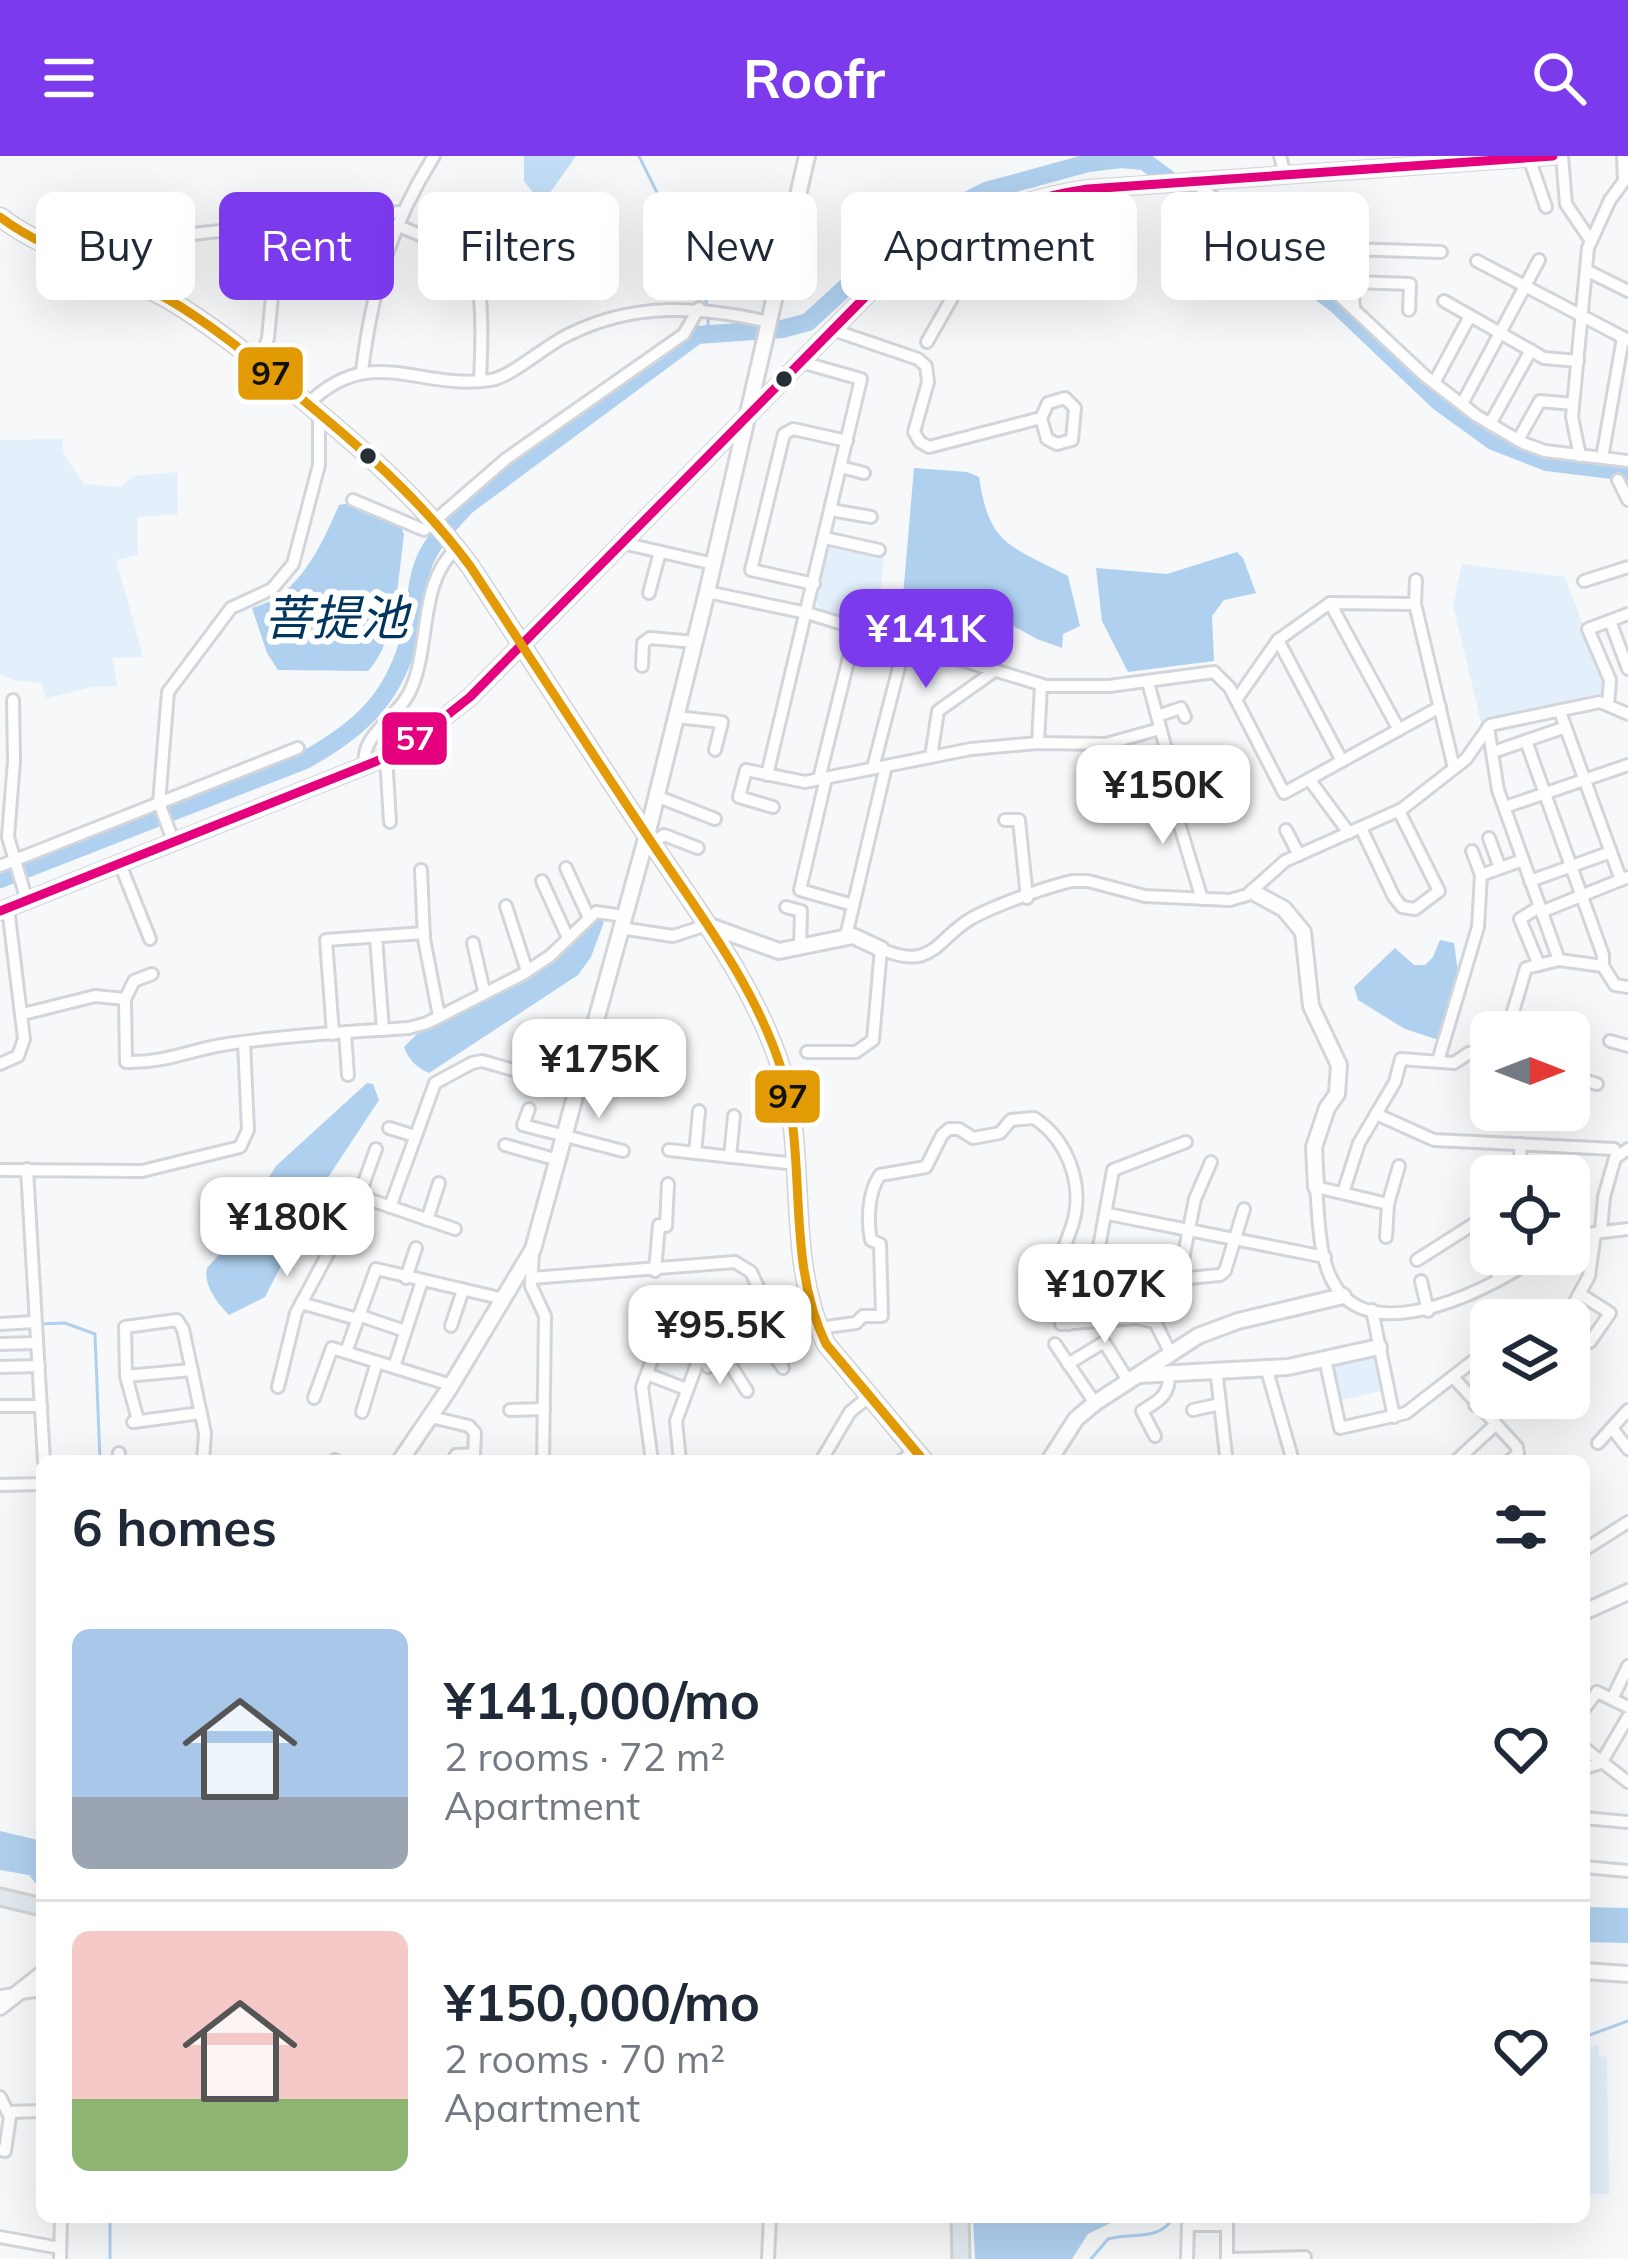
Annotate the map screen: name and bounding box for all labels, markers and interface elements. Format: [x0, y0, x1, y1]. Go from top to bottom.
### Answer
text: Roofr [743, 44, 885, 112]
icon: menu [36, 45, 102, 111]
icon: search [1526, 45, 1592, 111]
chip: Buy [36, 192, 195, 300]
chip: Rent [219, 192, 394, 300]
chip: Filters [418, 192, 619, 300]
chip: New [643, 192, 817, 300]
chip: Apartment [841, 192, 1137, 300]
chip: House [1161, 192, 1369, 300]
line badge: 97 [236, 345, 305, 402]
text: 97 [251, 352, 291, 393]
unlabelled marker [773, 368, 795, 390]
unlabelled marker [357, 445, 379, 467]
water label: 菩提池 [264, 587, 412, 647]
pin: ¥141K [842, 589, 1010, 691]
text: ¥141K [866, 603, 986, 652]
line badge: 57 [380, 710, 449, 767]
text: 57 [395, 717, 435, 758]
pin: ¥150K [1079, 745, 1247, 847]
text: ¥150K [1103, 759, 1223, 808]
north arrow [1470, 1011, 1590, 1131]
map controls [1470, 1011, 1590, 1419]
pin: ¥175K [515, 1019, 683, 1121]
text: ¥175K [539, 1033, 659, 1082]
line badge: 97 [753, 1068, 822, 1125]
text: 97 [768, 1075, 808, 1116]
button: locate [1470, 1155, 1590, 1275]
pin: ¥180K [203, 1177, 371, 1279]
text: ¥180K [227, 1191, 347, 1240]
pin: ¥107K [1021, 1244, 1189, 1346]
text: ¥107K [1045, 1258, 1165, 1307]
pin: ¥95.5K [622, 1285, 818, 1387]
text: ¥95.5K [655, 1299, 785, 1348]
button: layers [1470, 1299, 1590, 1419]
icon: filters [1488, 1494, 1554, 1560]
text: 6 homes [72, 1495, 277, 1559]
text: ¥141,000/mo [444, 1668, 760, 1732]
icon: home [168, 1677, 312, 1821]
icon: heart [1488, 1716, 1554, 1782]
text: 2 rooms · 72 m² [444, 1732, 725, 1781]
text: Apartment [444, 1781, 640, 1830]
text: ¥150,000/mo [444, 1970, 760, 2034]
icon: home [168, 1979, 312, 2123]
icon: heart [1488, 2018, 1554, 2084]
text: 2 rooms · 70 m² [444, 2034, 725, 2083]
text: Apartment [444, 2083, 640, 2132]

